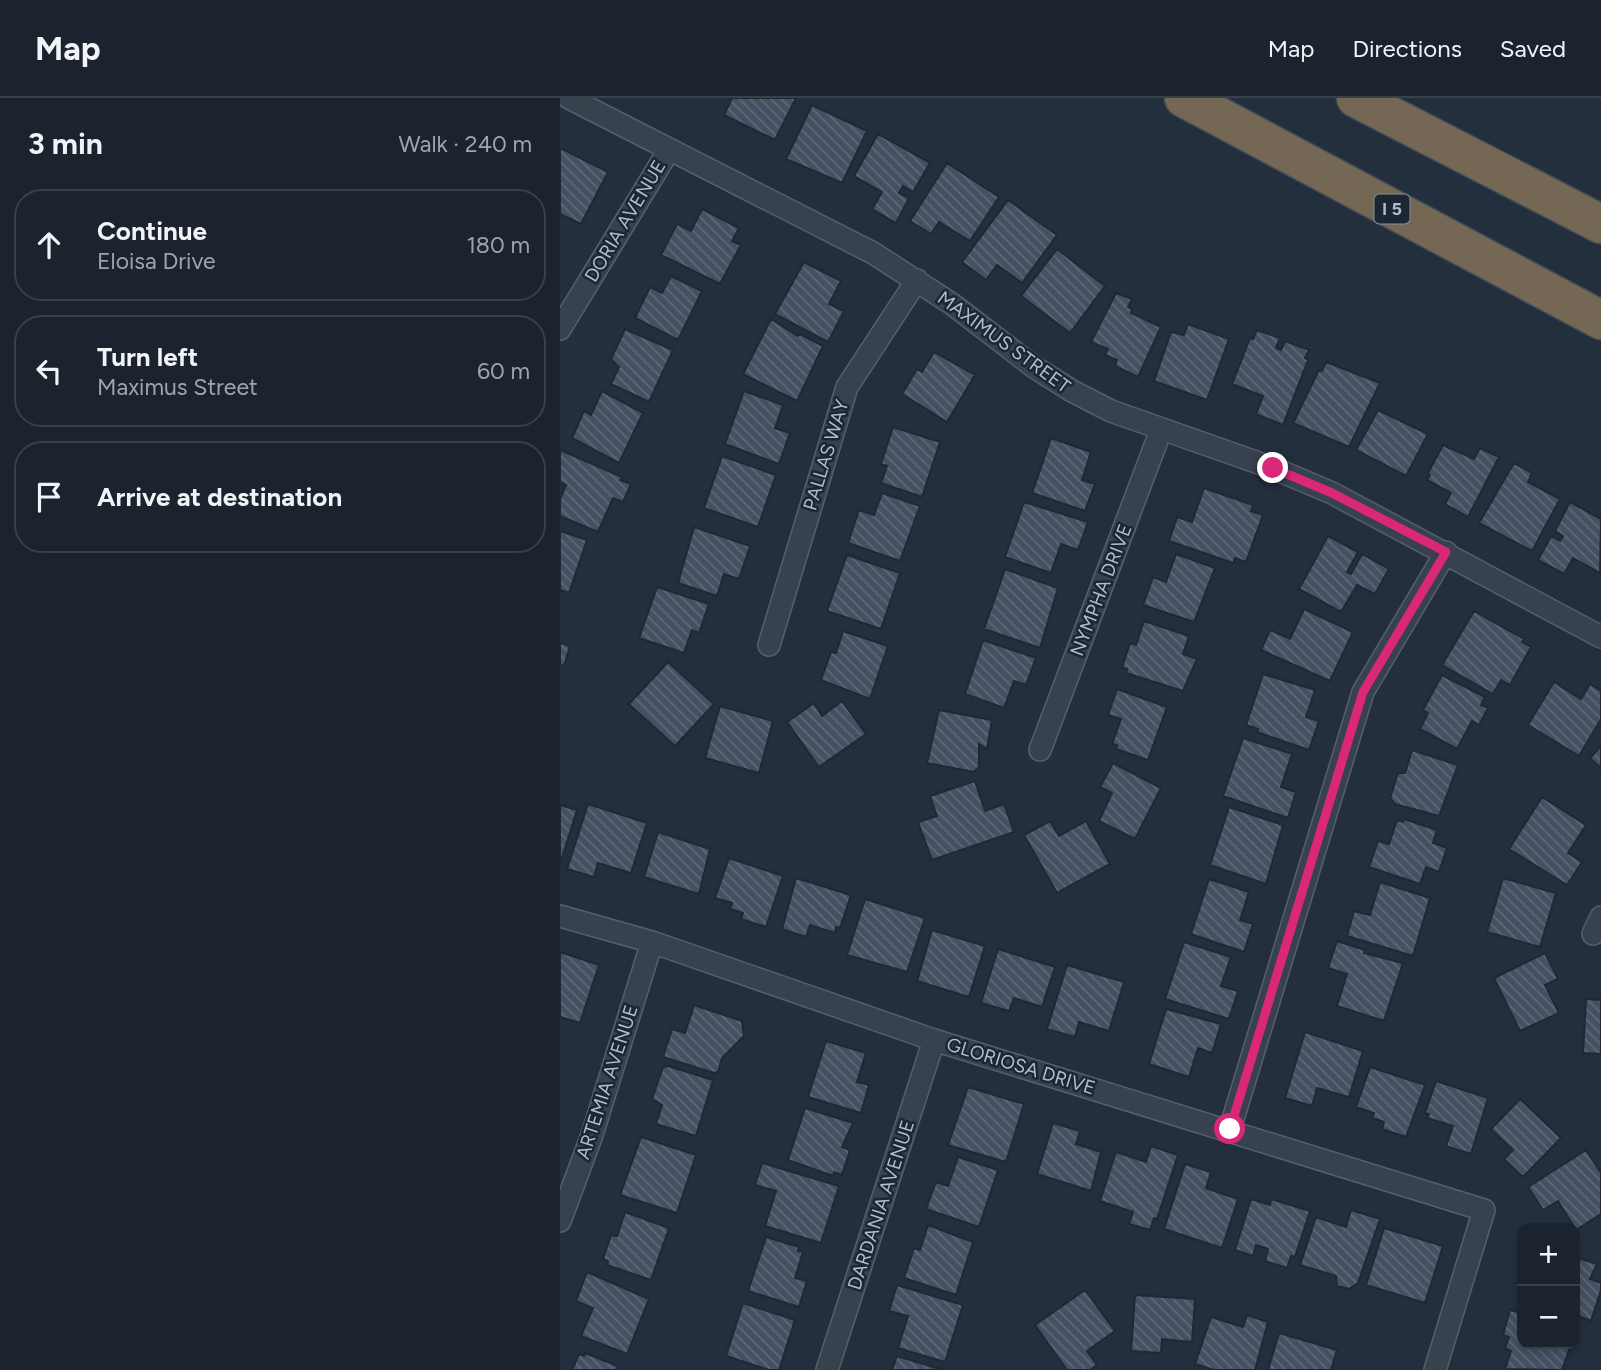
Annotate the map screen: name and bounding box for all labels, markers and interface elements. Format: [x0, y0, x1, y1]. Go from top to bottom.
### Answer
text: Map [35, 29, 101, 68]
text: Map [1268, 34, 1314, 63]
text: Directions [1352, 34, 1462, 63]
text: Saved [1500, 34, 1566, 63]
text: 3 min [28, 125, 103, 162]
text: Walk · 240 m [399, 130, 532, 158]
street label: DORIA AVENUE [580, 156, 670, 286]
road number: I 5 [1374, 194, 1410, 224]
text: Continue [97, 215, 207, 247]
icon: ahead [30, 226, 68, 264]
text: 180 m [466, 231, 530, 259]
text: Eloisa Drive [97, 247, 216, 275]
street label: MAXIMUS STREET [933, 286, 1075, 398]
text: Turn left [97, 341, 198, 373]
icon: left [30, 352, 68, 390]
text: 60 m [477, 357, 530, 385]
text: Maximus Street [97, 373, 258, 401]
street label: PALLAS WAY [798, 396, 854, 513]
route end [1257, 452, 1288, 483]
icon: arrive [30, 478, 68, 516]
text: Arrive at destination [97, 481, 342, 513]
street label: NYMPHA DRIVE [1065, 521, 1137, 659]
street label: ARTEMIA AVENUE [571, 1002, 643, 1162]
street label: GLORIOSA DRIVE [944, 1032, 1098, 1100]
route start [1214, 1113, 1245, 1144]
street label: DARDANIA AVENUE [843, 1117, 919, 1293]
map controls [1517, 1223, 1580, 1349]
button: + [1517, 1223, 1580, 1286]
button: − [1517, 1286, 1580, 1349]

